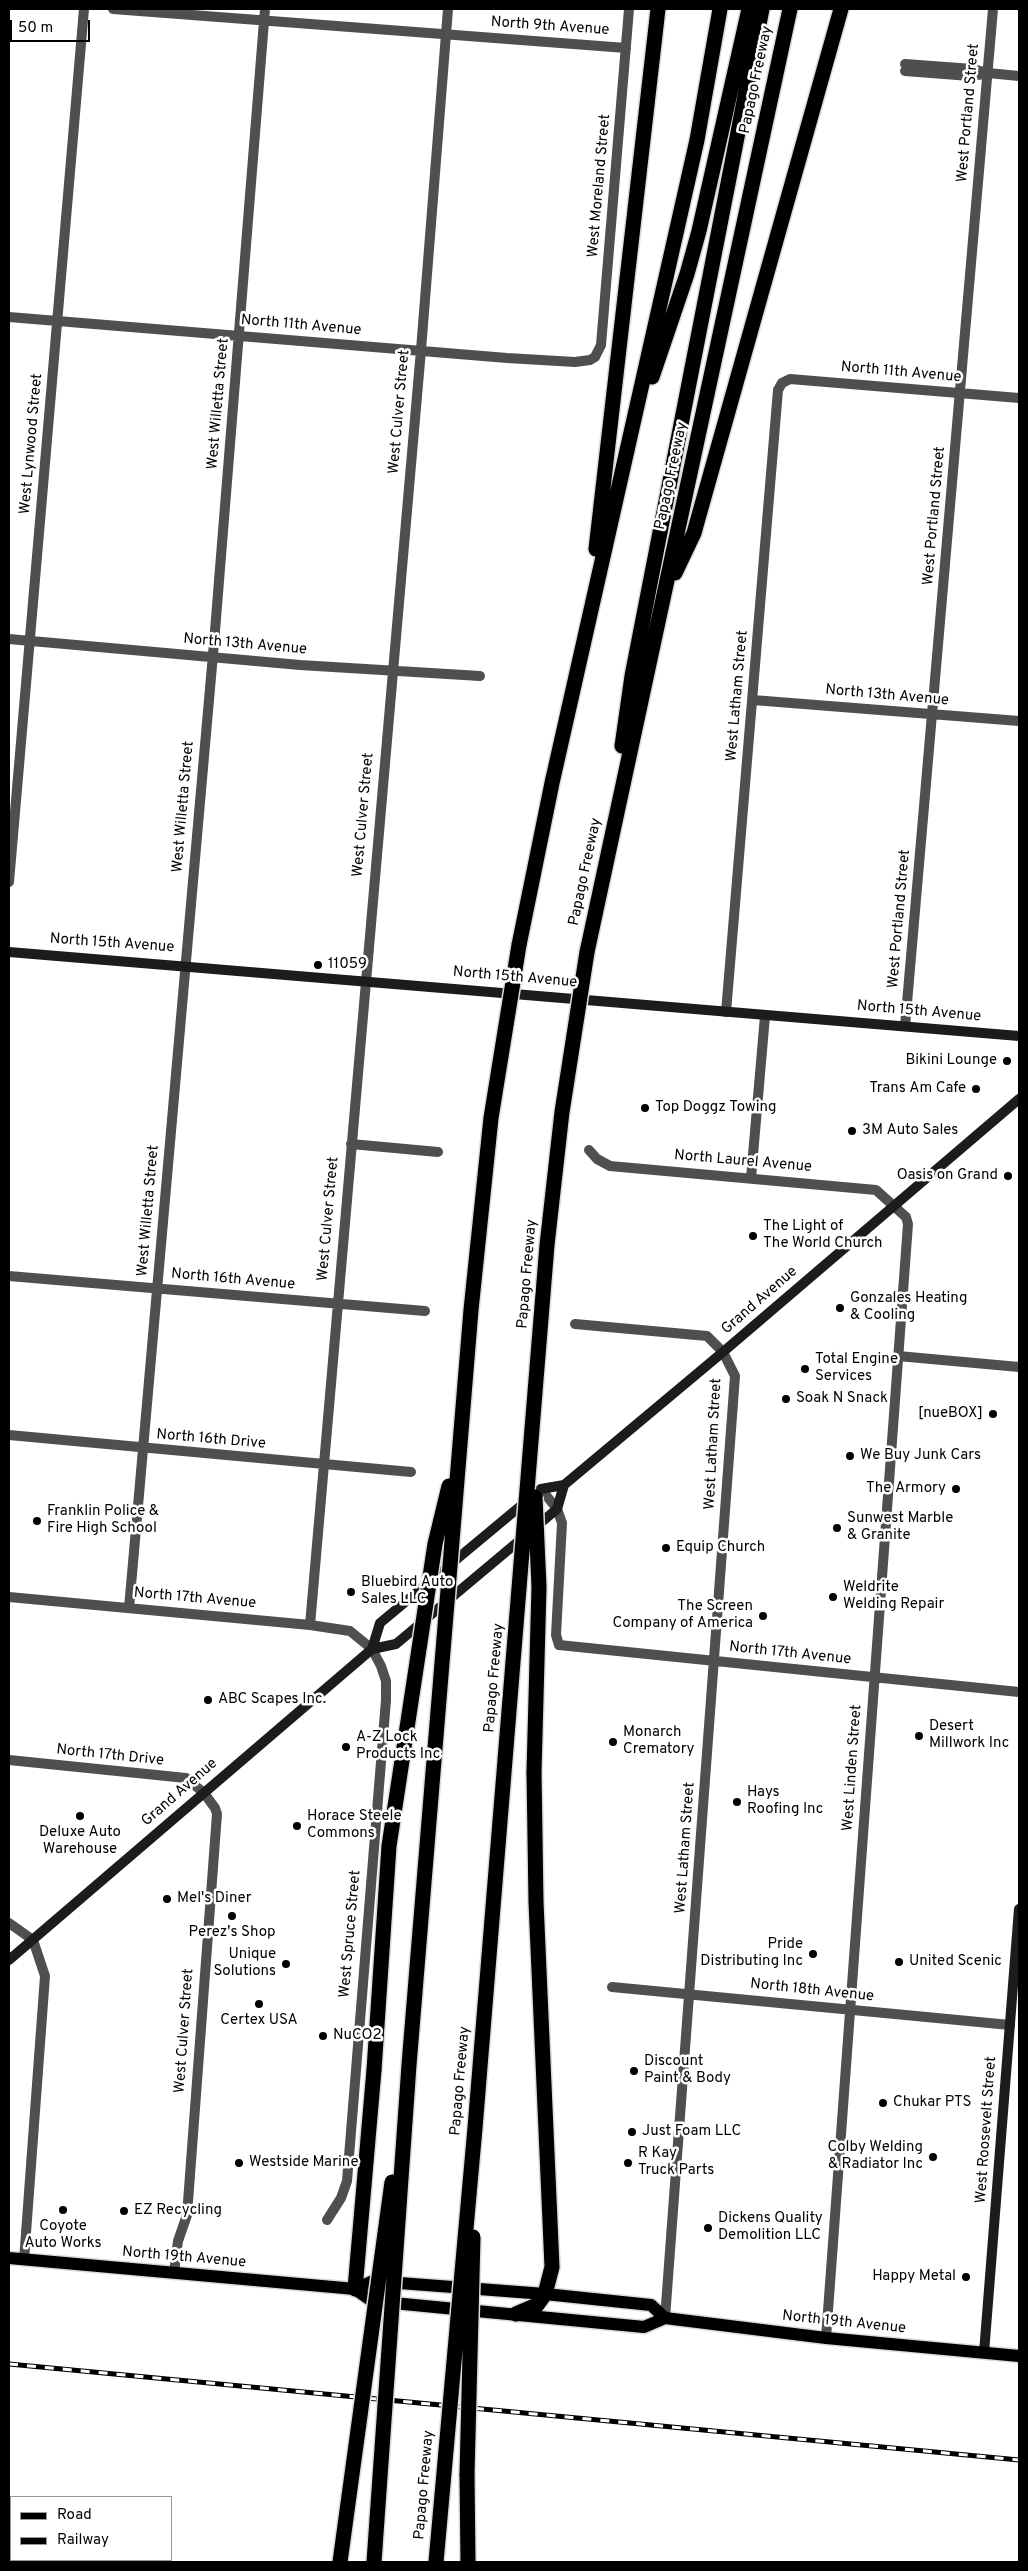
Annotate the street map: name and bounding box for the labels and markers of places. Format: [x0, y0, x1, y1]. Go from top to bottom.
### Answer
place label: 11059 [328, 956, 367, 974]
marker: 11059 [312, 959, 324, 971]
place label: Bikini Lounge [905, 1052, 997, 1070]
marker: Bikini Lounge [1001, 1055, 1013, 1067]
place label: Trans Am Cafe [869, 1080, 966, 1098]
marker: Trans Am Cafe [970, 1083, 982, 1095]
place label: Top Doggz Towing [655, 1099, 777, 1117]
marker: Top Doggz Towing [639, 1102, 651, 1114]
place label: 3M Auto Sales [862, 1122, 958, 1140]
marker: 3M Auto Sales [846, 1125, 858, 1137]
place label: Oasis on Grand [897, 1167, 998, 1185]
marker: Oasis on Grand [1002, 1170, 1014, 1182]
place label: The Light of The World Church [763, 1218, 882, 1253]
marker: The Light of The World Church [747, 1230, 759, 1242]
place label: Gonzales Heating & Cooling [850, 1290, 967, 1325]
marker: Gonzales Heating & Cooling [834, 1302, 846, 1314]
place label: Total Engine Services [815, 1351, 898, 1386]
marker: Total Engine Services [799, 1363, 811, 1375]
place label: Soak N Snack [796, 1390, 888, 1408]
marker: Soak N Snack [780, 1393, 792, 1405]
place label: [nueBOX] [918, 1405, 983, 1423]
marker: [nueBOX] [987, 1408, 999, 1420]
place label: We Buy Junk Cars [860, 1447, 981, 1465]
marker: We Buy Junk Cars [844, 1450, 856, 1462]
place label: The Armory [866, 1480, 946, 1498]
marker: The Armory [950, 1483, 962, 1495]
place label: Franklin Police & Fire High School [47, 1503, 159, 1538]
place label: Sunwest Marble & Granite [847, 1510, 953, 1545]
marker: Franklin Police & Fire High School [31, 1515, 43, 1527]
marker: Sunwest Marble & Granite [831, 1522, 843, 1534]
place label: Equip Church [676, 1539, 765, 1557]
marker: Equip Church [660, 1542, 672, 1554]
place label: Bluebird Auto Sales LLC [361, 1574, 453, 1609]
place label: Weldrite Welding Repair [843, 1579, 944, 1614]
marker: Bluebird Auto Sales LLC [345, 1586, 357, 1598]
marker: Weldrite Welding Repair [827, 1591, 839, 1603]
place label: The Screen Company of America [612, 1598, 753, 1633]
marker: The Screen Company of America [757, 1610, 769, 1622]
place label: ABC Scapes Inc. [218, 1691, 326, 1709]
marker: ABC Scapes Inc. [202, 1694, 214, 1706]
place label: Desert Millwork Inc [929, 1718, 1009, 1753]
place label: Monarch Crematory [623, 1724, 695, 1759]
place label: A-Z Lock Products Inc [356, 1729, 440, 1764]
marker: Desert Millwork Inc [913, 1730, 925, 1742]
marker: Monarch Crematory [607, 1736, 619, 1748]
marker: A-Z Lock Products Inc [340, 1741, 352, 1753]
place label: Hays Roofing Inc [747, 1784, 823, 1819]
marker: Hays Roofing Inc [731, 1796, 743, 1808]
place label: Horace Steele Commons [307, 1808, 401, 1843]
marker: Deluxe Auto Warehouse [74, 1810, 86, 1822]
marker: Horace Steele Commons [291, 1820, 303, 1832]
place label: Deluxe Auto Warehouse [39, 1824, 121, 1859]
place label: Mel's Diner [177, 1890, 252, 1908]
marker: Mel's Diner [161, 1893, 173, 1905]
marker: Perez's Shop [226, 1910, 238, 1922]
place label: Perez's Shop [189, 1924, 275, 1942]
place label: Pride Distributing Inc [700, 1936, 803, 1971]
place label: Unique Solutions [214, 1946, 276, 1981]
marker: Pride Distributing Inc [807, 1948, 819, 1960]
place label: United Scenic [909, 1953, 1002, 1971]
marker: United Scenic [893, 1956, 905, 1968]
marker: Unique Solutions [280, 1958, 292, 1970]
marker: Certex USA [253, 1998, 265, 2010]
place label: Certex USA [220, 2012, 298, 2030]
place label: NuCO2 [333, 2027, 382, 2045]
marker: NuCO2 [317, 2030, 329, 2042]
place label: Discount Paint & Body [644, 2053, 731, 2088]
marker: Discount Paint & Body [628, 2065, 640, 2077]
place label: Chukar PTS [893, 2094, 971, 2112]
marker: Chukar PTS [877, 2097, 889, 2109]
place label: Just Foam LLC [642, 2123, 741, 2141]
marker: Just Foam LLC [626, 2126, 638, 2138]
place label: Colby Welding & Radiator Inc [827, 2139, 923, 2174]
place label: R Kay Truck Parts [638, 2145, 714, 2180]
marker: Colby Welding & Radiator Inc [927, 2151, 939, 2163]
place label: Westside Marine [249, 2154, 359, 2172]
marker: Westside Marine [233, 2157, 245, 2169]
marker: R Kay Truck Parts [622, 2157, 634, 2169]
place label: EZ Recycling [134, 2202, 222, 2220]
marker: Coyote Auto Works [57, 2204, 69, 2216]
marker: EZ Recycling [118, 2205, 130, 2217]
place label: Dickens Quality Demolition LLC [718, 2210, 823, 2245]
place label: Coyote Auto Works [24, 2218, 102, 2253]
marker: Dickens Quality Demolition LLC [702, 2222, 714, 2234]
place label: Happy Metal [872, 2268, 956, 2286]
marker: Happy Metal [960, 2271, 972, 2283]

